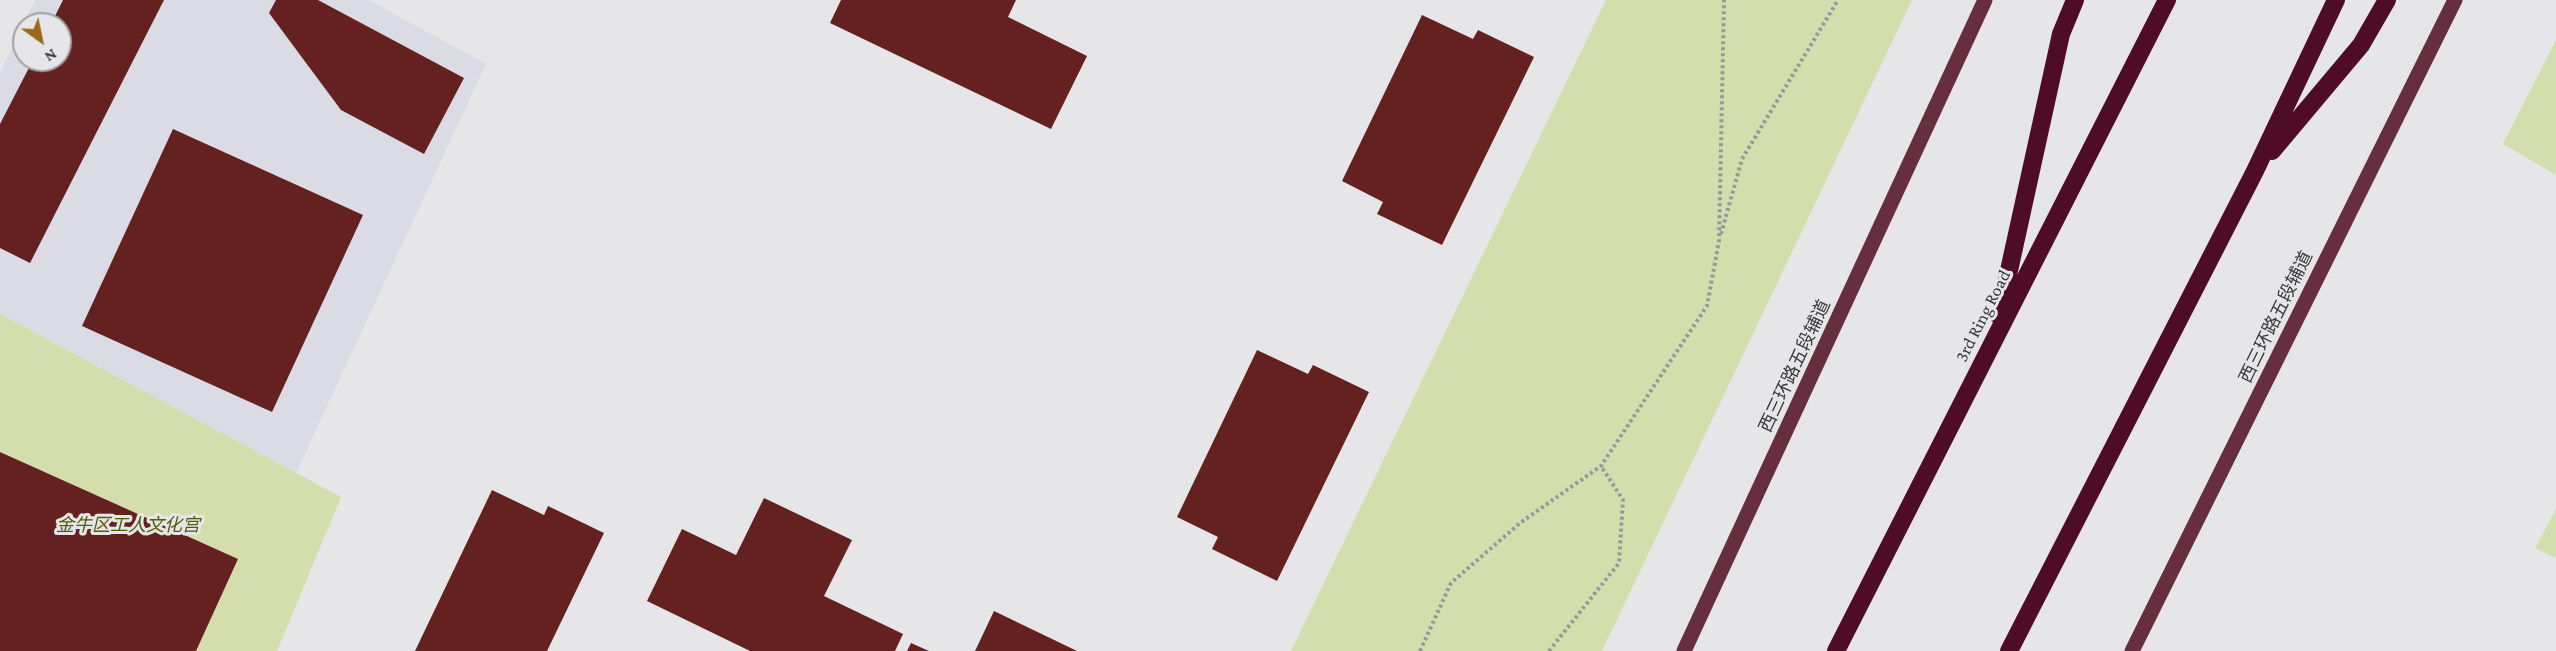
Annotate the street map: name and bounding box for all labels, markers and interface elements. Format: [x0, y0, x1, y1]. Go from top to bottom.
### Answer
north arrow [12, 12, 72, 72]
text: N [42, 46, 60, 66]
street label: 西三环路五段辅道 [2235, 248, 2317, 386]
street label: 3rd Ring Road [1951, 266, 2015, 366]
street label: 西三环路五段辅道 [1755, 296, 1835, 436]
park label: 金牛区工人文化宫 [56, 514, 200, 536]

